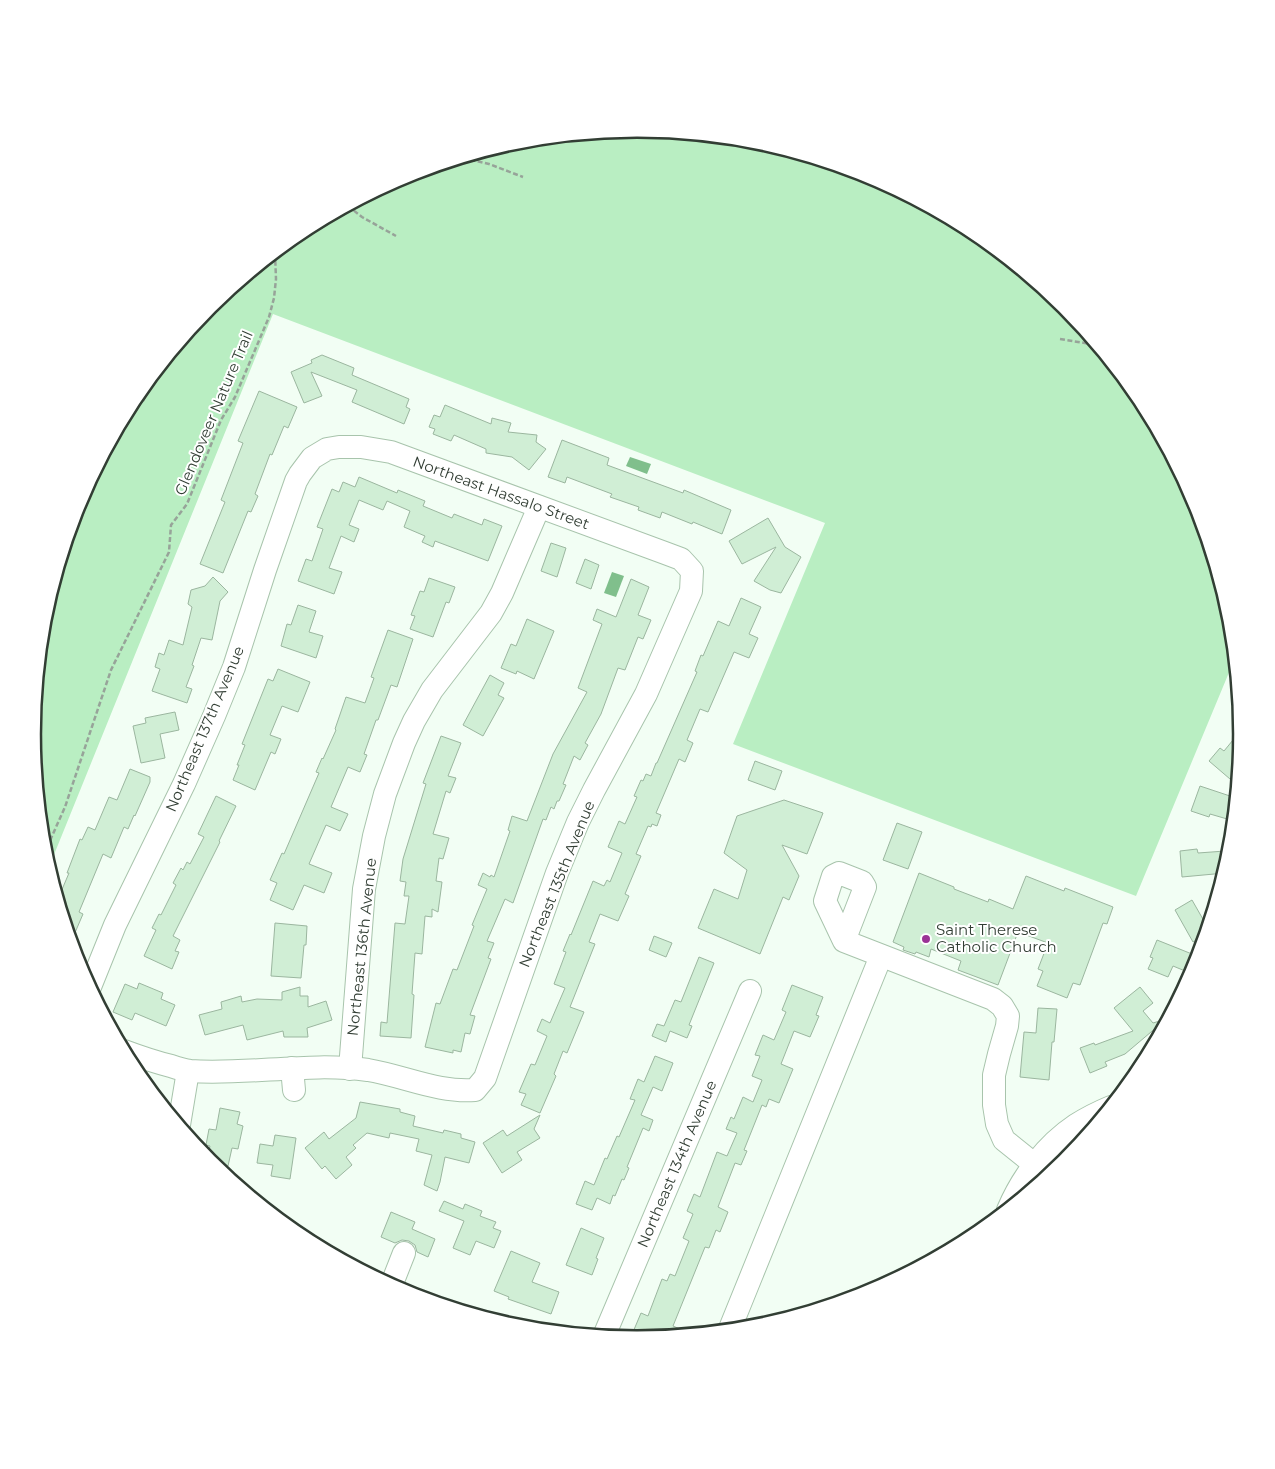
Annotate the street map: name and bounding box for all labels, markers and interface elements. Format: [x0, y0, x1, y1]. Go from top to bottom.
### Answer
street label: Glendoveer Nature Trail [170, 328, 257, 498]
street label: Northeast Hassalo Street [410, 452, 592, 533]
street label: Northeast 137th Avenue [161, 643, 248, 815]
street label: Northeast 135th Avenue [514, 798, 599, 970]
street label: Northeast 136th Avenue [343, 857, 380, 1037]
place label: Saint Therese Catholic Church [936, 920, 1057, 956]
marker: Saint Therese Catholic Church [920, 933, 932, 945]
street label: Northeast 134th Avenue [633, 1077, 720, 1250]

